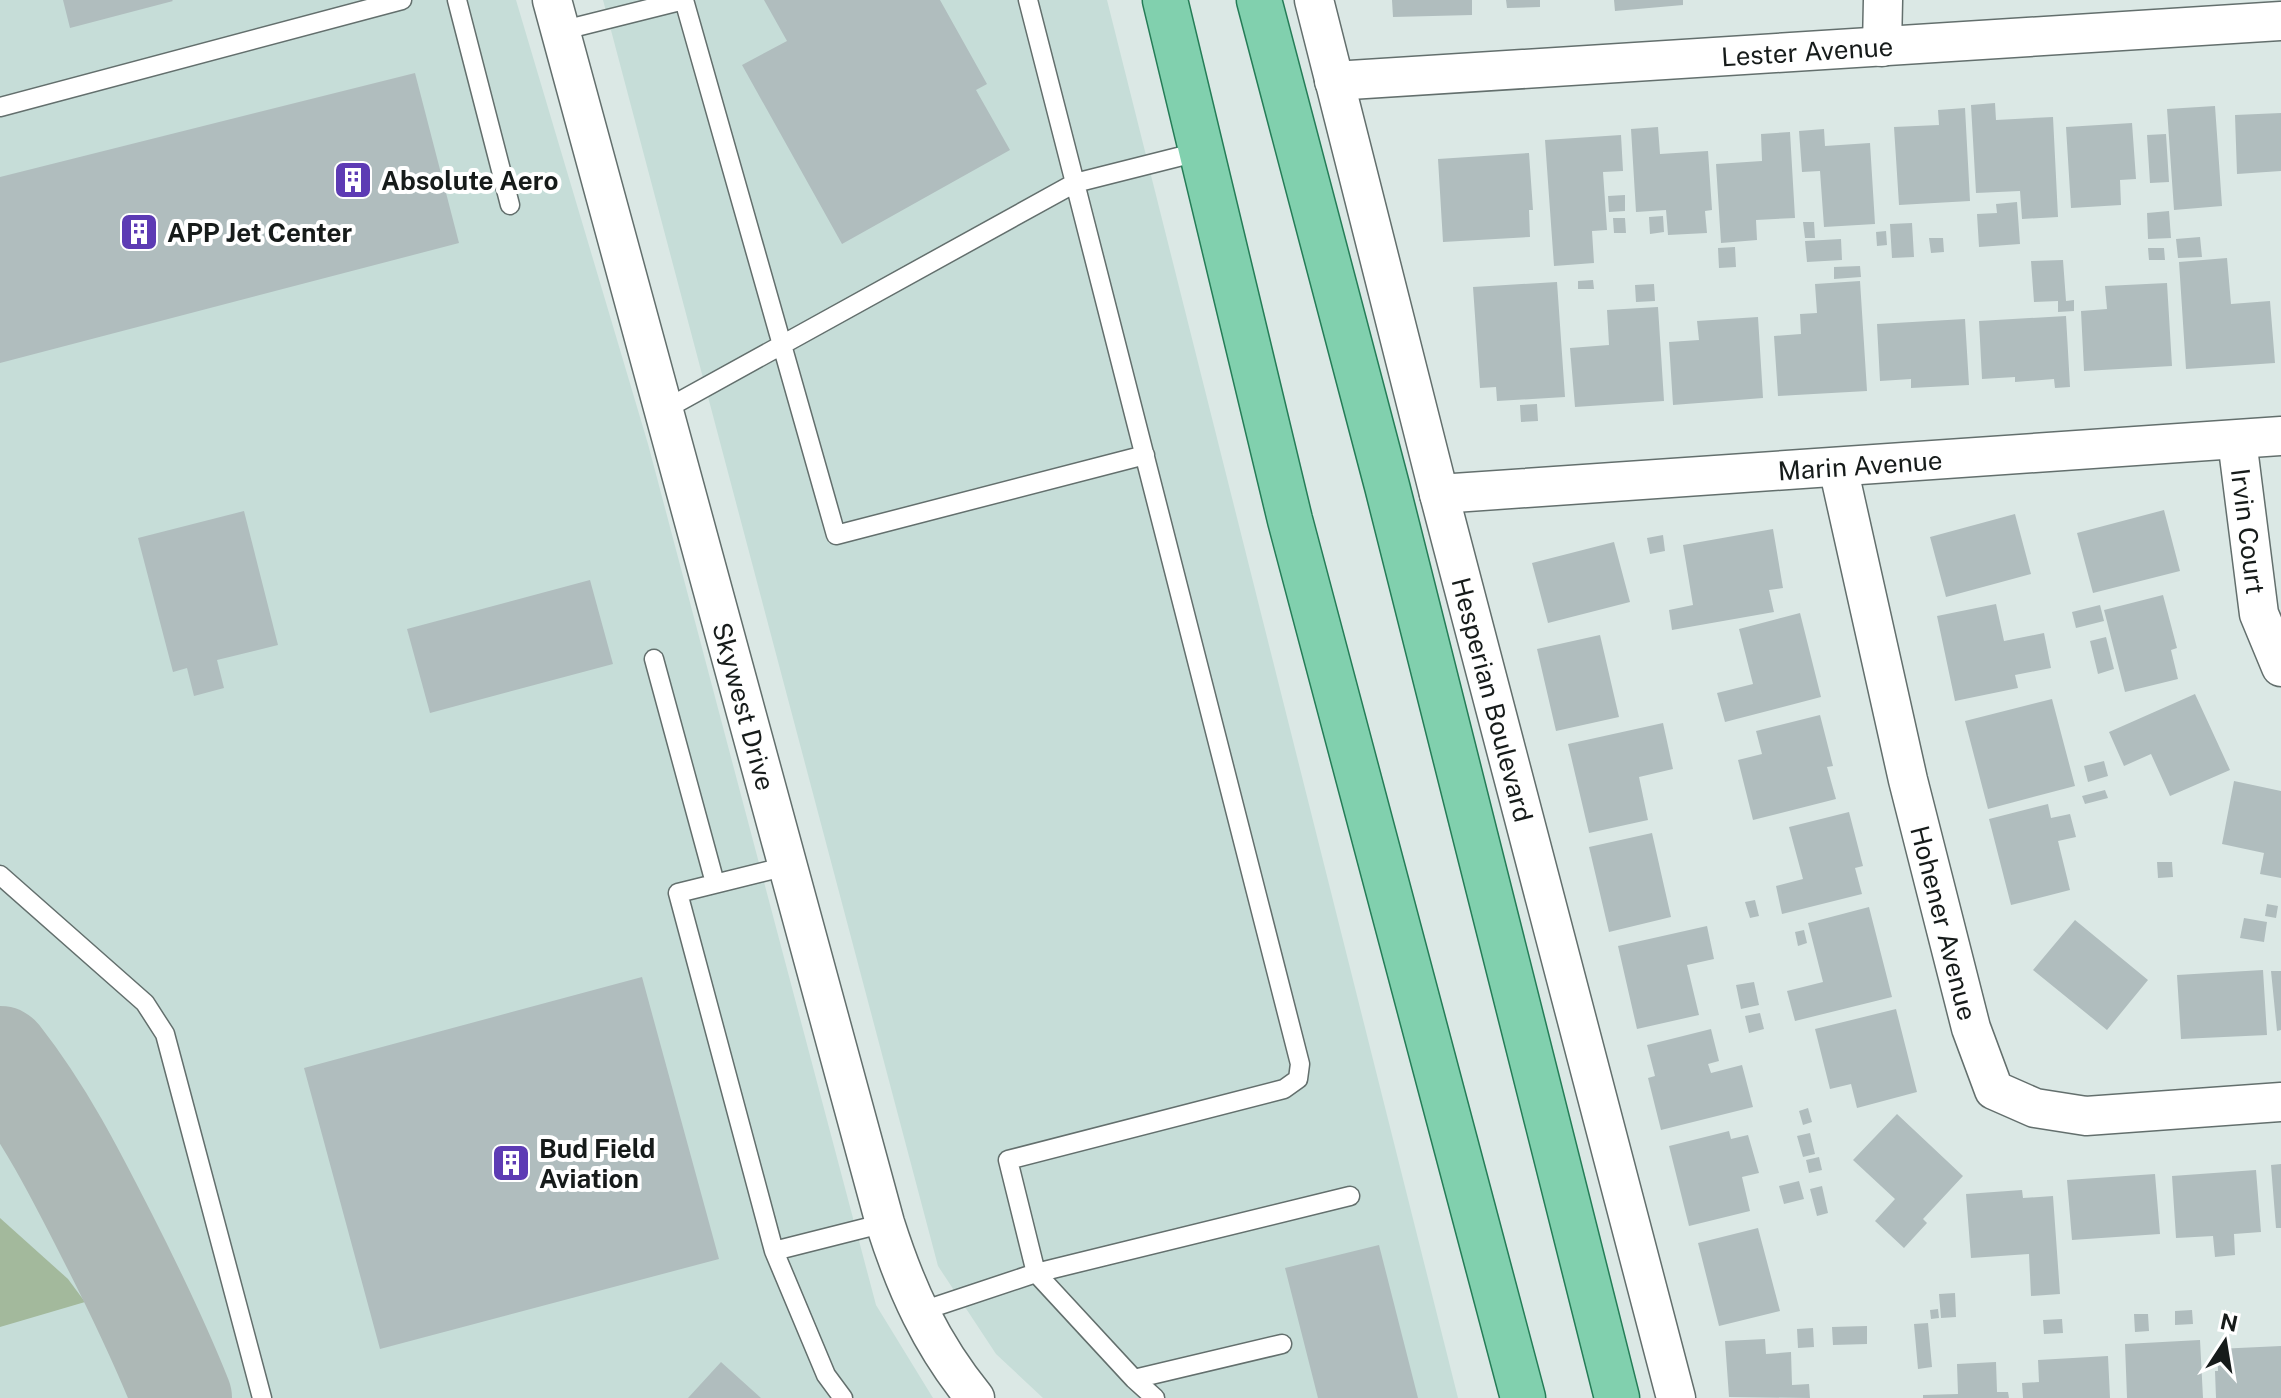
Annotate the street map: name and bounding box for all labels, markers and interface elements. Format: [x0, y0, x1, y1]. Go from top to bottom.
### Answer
street label: Lester Avenue [1720, 30, 1894, 72]
building icon: Absolute Aero [332, 159, 374, 201]
place label: Absolute Aero [381, 165, 558, 196]
building icon: APP Jet Center [118, 211, 160, 253]
place label: APP Jet Center [167, 217, 352, 248]
street label: Marin Avenue [1777, 444, 1943, 486]
street label: Irvin Court [2225, 466, 2272, 596]
street label: Hesperian Boulevard [1446, 574, 1540, 825]
street label: Skywest Drive [707, 619, 782, 794]
street label: Hohener Avenue [1905, 822, 1984, 1023]
place label: Bud Field Aviation [539, 1133, 655, 1194]
building icon: Bud Field Aviation [490, 1142, 532, 1184]
north arrow [2185, 1302, 2265, 1382]
text: N [2218, 1308, 2240, 1337]

